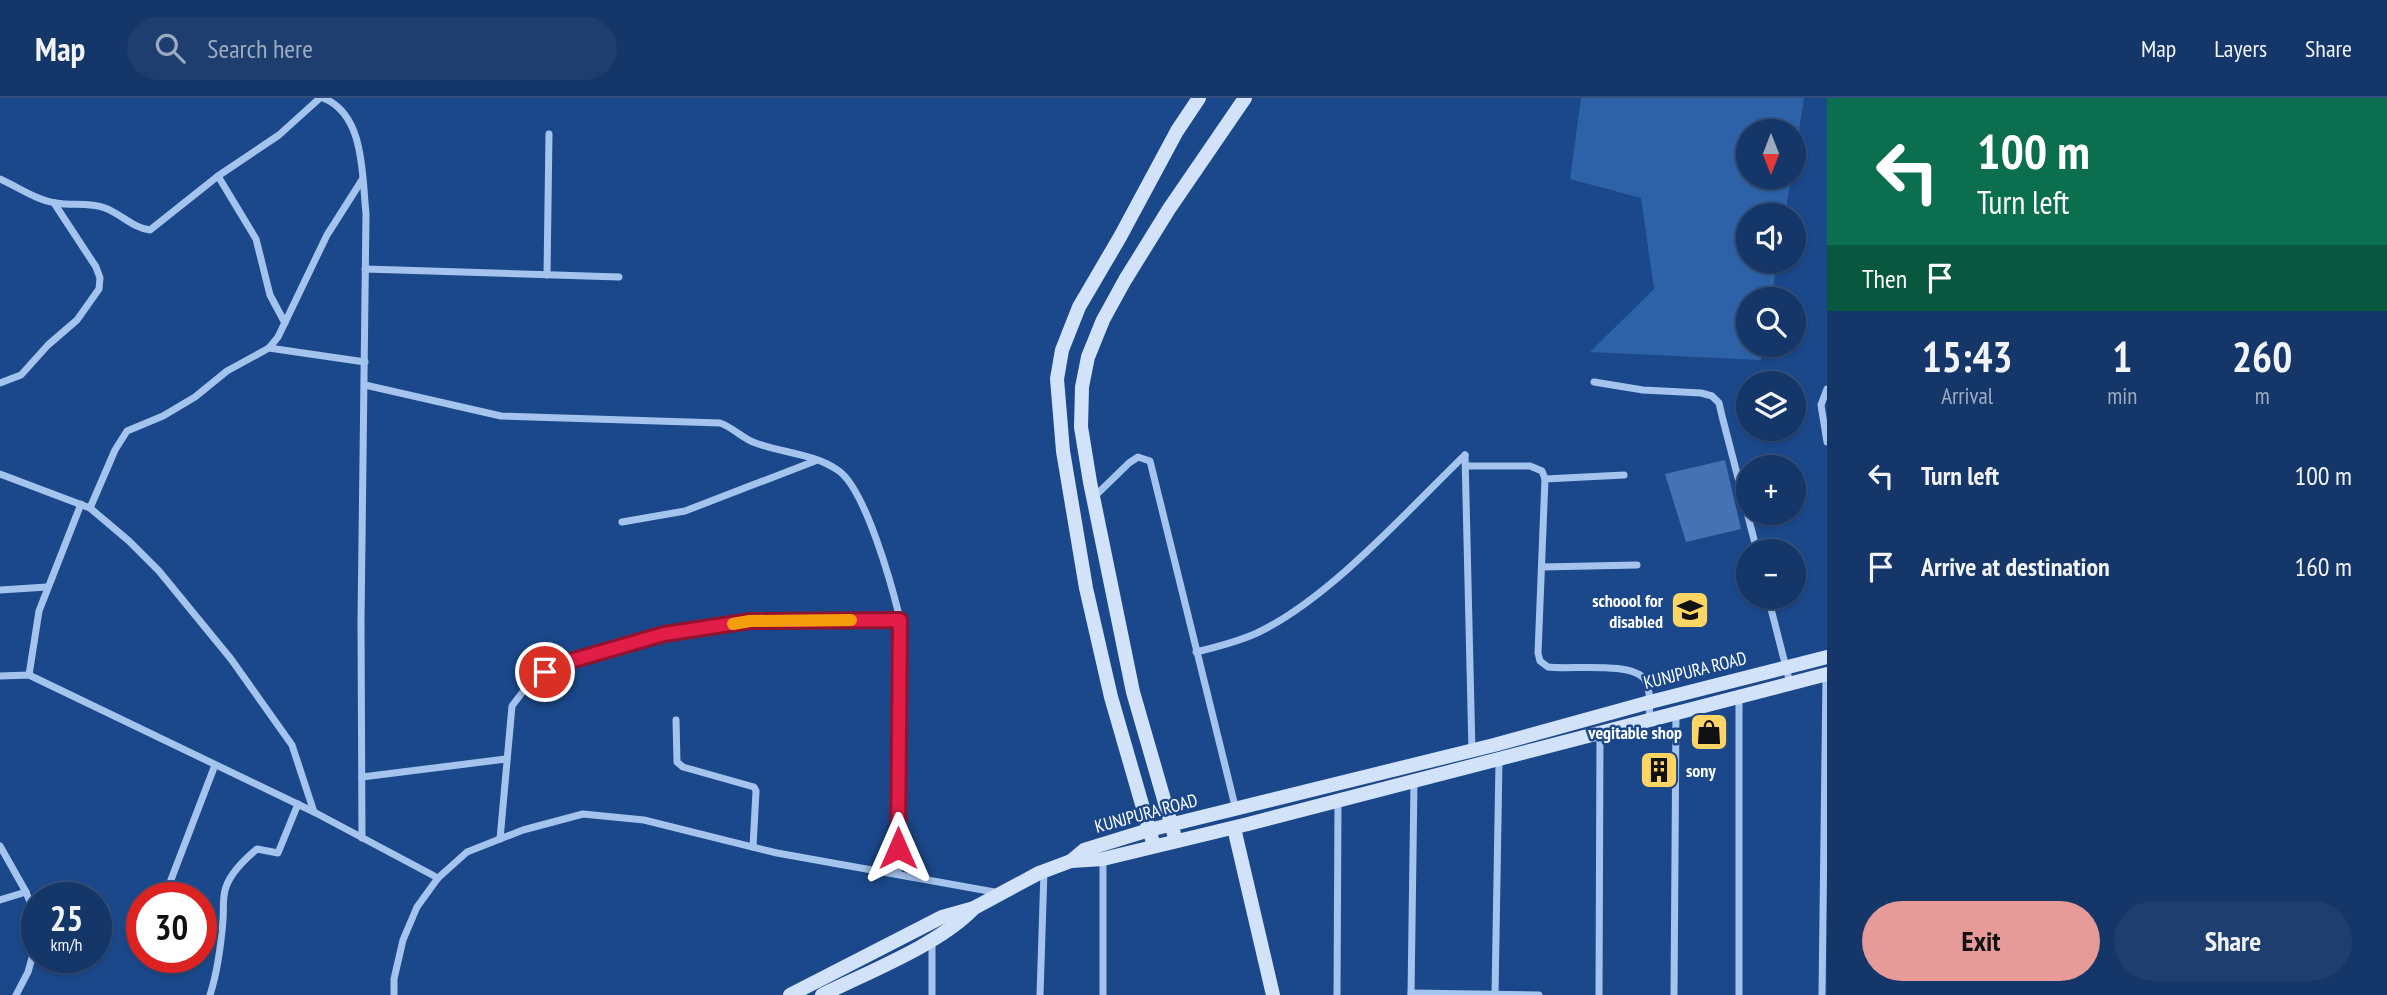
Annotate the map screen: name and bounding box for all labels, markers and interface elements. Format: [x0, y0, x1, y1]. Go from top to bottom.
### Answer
search box [127, 17, 617, 80]
text: Map [35, 27, 85, 70]
icon: search [151, 29, 189, 67]
text: Search here [207, 32, 313, 65]
text: Map [2141, 33, 2176, 64]
text: Layers [2214, 33, 2267, 64]
text: Share [2305, 33, 2352, 64]
north arrow [1736, 119, 1806, 189]
map controls [1736, 119, 1806, 609]
text: 100 m [1977, 119, 2090, 183]
icon: left [1862, 126, 1953, 217]
text: Turn left [1977, 181, 2069, 223]
button: sound [1736, 203, 1806, 273]
icon: arrive [1921, 259, 1959, 297]
text: Then [1862, 262, 1907, 295]
button: search [1736, 287, 1806, 357]
text: 15:43 [1922, 329, 2013, 384]
text: 1 [2112, 329, 2132, 384]
text: 260 [2232, 329, 2292, 384]
button: layers [1736, 371, 1806, 441]
text: Arrival [1941, 381, 1993, 410]
text: min [2107, 381, 2137, 410]
text: m [2255, 381, 2270, 410]
button: + [1736, 455, 1806, 525]
icon: left [1862, 457, 1900, 495]
text: Turn left [1921, 459, 1999, 492]
text: 100 m [2294, 459, 2352, 492]
button: − [1736, 539, 1806, 609]
icon: arrive [1862, 548, 1900, 586]
text: Arrive at destination [1921, 550, 2110, 583]
text: 160 m [2294, 550, 2352, 583]
place label: schoool for disabled [1592, 589, 1664, 633]
school or university icon: schoool for disabled [1669, 589, 1711, 631]
pin [515, 642, 575, 702]
street label: KUNJPURA ROAD [1641, 646, 1749, 694]
icon: arrive [526, 653, 564, 691]
shop icon: vegitable shop [1688, 711, 1730, 753]
place label: vegitable shop [1587, 721, 1682, 744]
building icon: sony [1638, 749, 1680, 791]
place label: sony [1686, 759, 1716, 782]
street label: KUNJPURA ROAD [1092, 788, 1200, 838]
position arrow [861, 811, 935, 885]
speed limit sign: 30 [126, 882, 217, 973]
text: 25 [50, 895, 83, 941]
button: Exit [1862, 901, 2100, 981]
button: Share [2114, 901, 2352, 981]
text: km/h [51, 933, 82, 956]

